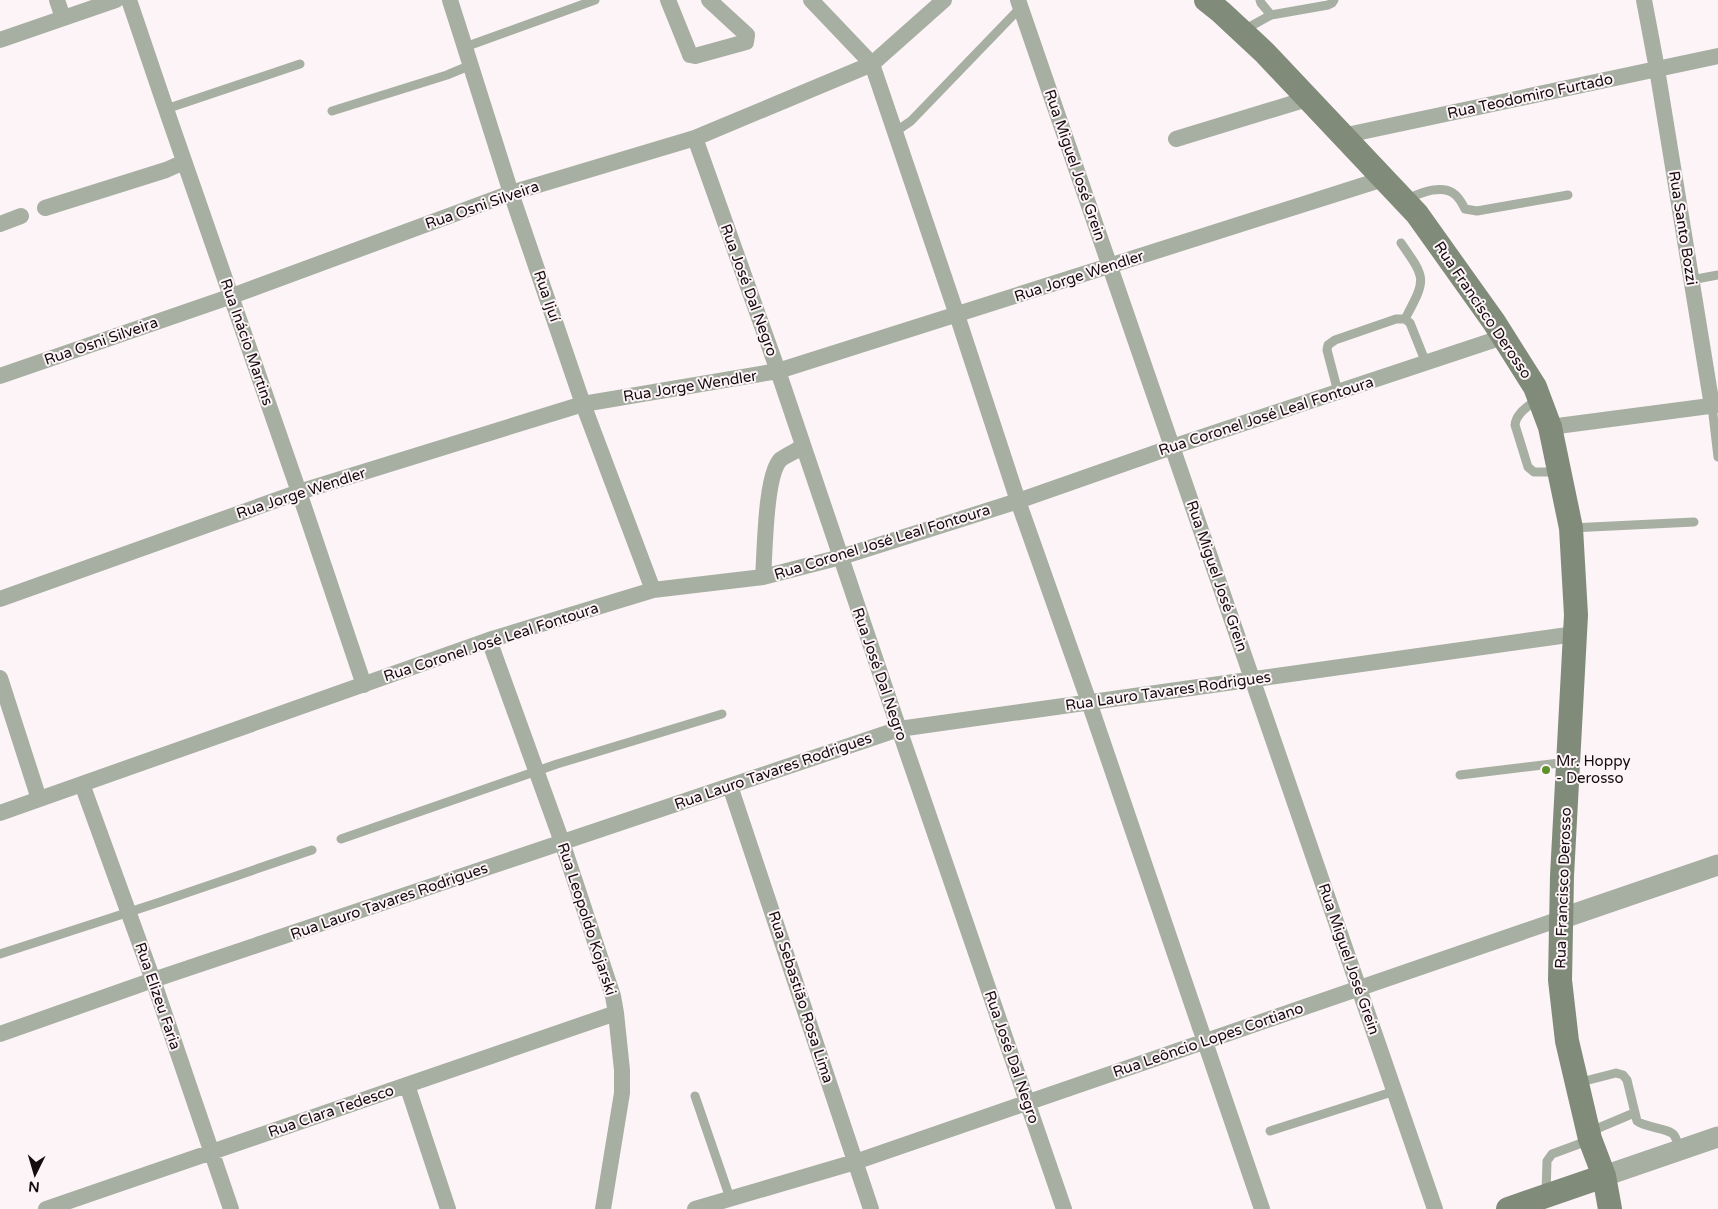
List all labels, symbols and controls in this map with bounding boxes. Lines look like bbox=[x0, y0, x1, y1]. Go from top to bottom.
street label: Rua Teodomiro Furtado bbox=[1446, 70, 1614, 122]
street label: Rua Miguel José Grein bbox=[1041, 87, 1109, 243]
street label: Rua Santo Bozzi bbox=[1665, 170, 1701, 286]
street label: Rua Osni Silveira bbox=[423, 177, 541, 233]
street label: Rua José Dal Negro bbox=[717, 221, 781, 359]
street label: Rua Francisco Derosso bbox=[1430, 238, 1536, 382]
street label: Rua Jorge Wendler bbox=[1012, 246, 1146, 305]
street label: Rua Ijuí bbox=[530, 268, 564, 324]
street label: Rua Inácio Martins bbox=[217, 276, 277, 408]
street label: Rua Osni Silveira bbox=[42, 313, 160, 369]
street label: Rua Jorge Wendler bbox=[622, 366, 758, 405]
street label: Rua Coronel José Leal Fontoura bbox=[1156, 373, 1376, 459]
street label: Rua Jorge Wendler bbox=[234, 463, 368, 522]
street label: Rua Miguel José Grein bbox=[1183, 498, 1251, 654]
street label: Rua Coronel José Leal Fontoura bbox=[772, 501, 992, 583]
street label: Rua Coronel José Leal Fontoura bbox=[381, 599, 601, 685]
street label: Rua José Dal Negro bbox=[849, 605, 911, 743]
street label: Rua Lauro Tavares Rodrigues bbox=[1064, 668, 1272, 714]
street label: Rua Lauro Tavares Rodrigues bbox=[672, 729, 874, 813]
place label: Mr. Hoppy - Derosso bbox=[1556, 752, 1631, 787]
marker: Mr. Hoppy - Derosso bbox=[1540, 764, 1552, 776]
street label: Rua Francisco Derosso bbox=[1551, 807, 1575, 969]
street label: Rua Leopoldo Kojarski bbox=[554, 840, 620, 998]
street label: Rua Lauro Tavares Rodrigues bbox=[288, 859, 490, 943]
street label: Rua Miguel José Grein bbox=[1315, 881, 1383, 1037]
street label: Rua Sebastião Rosa Lima bbox=[765, 909, 837, 1085]
street label: Rua Elizeu Faria bbox=[131, 940, 185, 1052]
street label: Rua José Dal Negro bbox=[981, 988, 1043, 1126]
street label: Rua Leôncio Lopes Cortiano bbox=[1110, 999, 1306, 1081]
street label: Rua Clara Tedesco bbox=[266, 1081, 396, 1141]
north arrow bbox=[10, 1149, 60, 1199]
text: N bbox=[28, 1177, 40, 1195]

